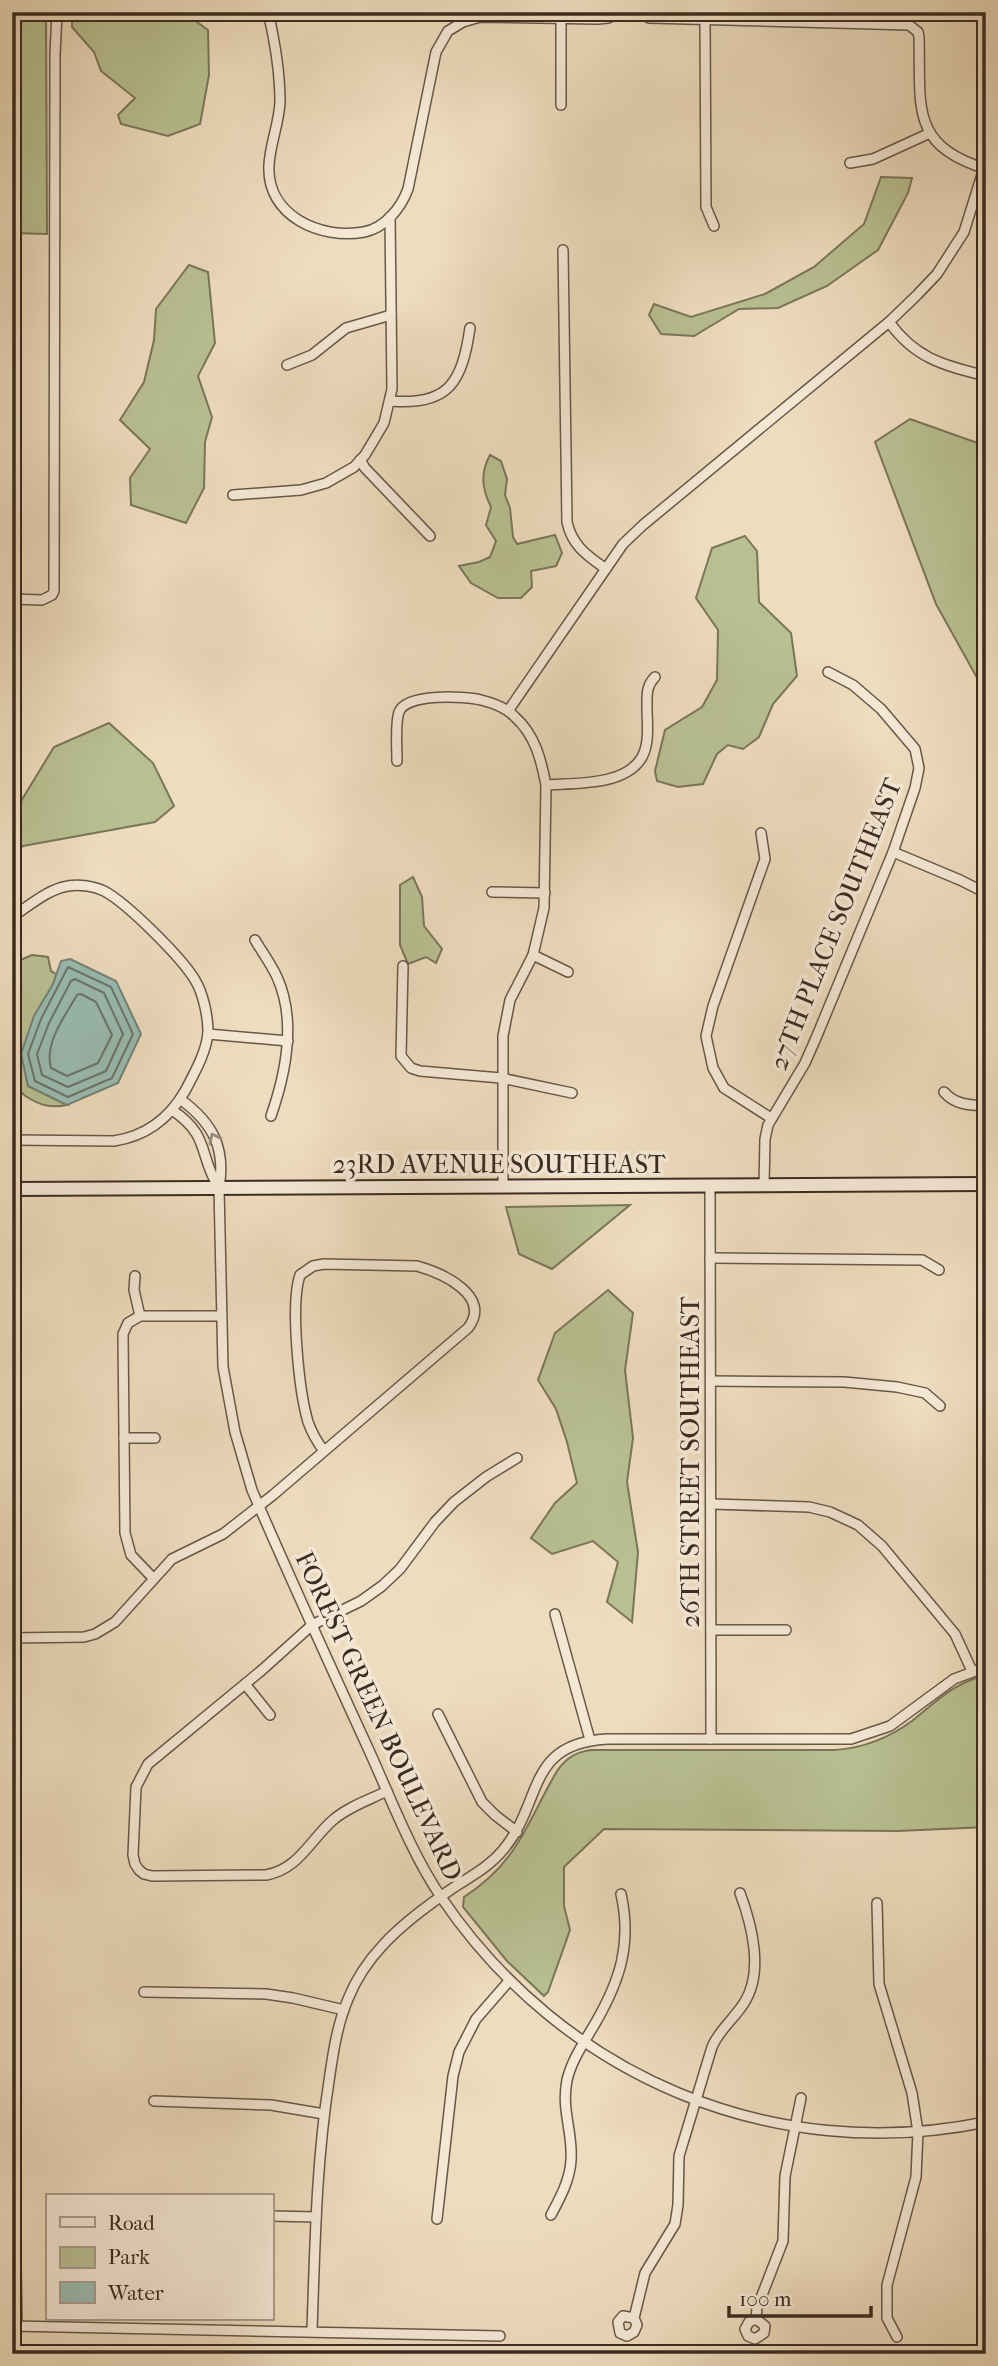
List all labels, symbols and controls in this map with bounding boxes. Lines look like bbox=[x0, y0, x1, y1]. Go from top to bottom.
street label: 27TH PLACE SOUTHEAST bbox=[763, 773, 908, 1075]
one-way arrow bbox=[209, 1132, 222, 1145]
street label: 23RD AVENUE SOUTHEAST bbox=[332, 1149, 666, 1180]
street label: 26TH STREET SOUTHEAST bbox=[675, 1296, 706, 1628]
street label: FOREST GREEN BOULEVARD bbox=[288, 1547, 469, 1886]
legend bbox=[46, 2194, 273, 2320]
text: Road bbox=[108, 2211, 155, 2235]
text: Park bbox=[108, 2245, 150, 2269]
scale bar bbox=[729, 2275, 870, 2319]
text: Water bbox=[107, 2281, 164, 2305]
text: 100 m bbox=[739, 2287, 792, 2311]

